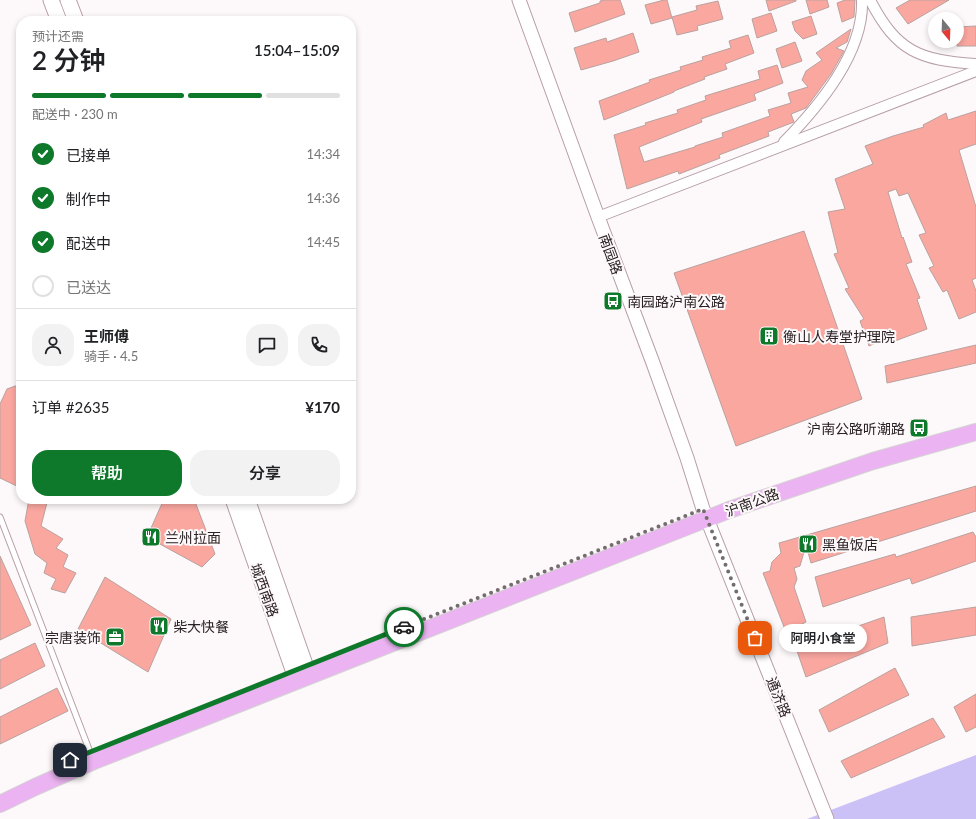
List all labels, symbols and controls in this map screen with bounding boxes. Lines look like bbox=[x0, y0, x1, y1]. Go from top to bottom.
north arrow bbox=[928, 12, 964, 48]
map controls bbox=[928, 12, 964, 48]
text: 预计还需 bbox=[32, 28, 84, 44]
text: 15:04–15:09 bbox=[254, 41, 340, 59]
text: 2 分钟 bbox=[32, 44, 106, 76]
text: 配送中 · 230 m bbox=[32, 106, 118, 122]
icon: check bbox=[32, 143, 54, 165]
text: 已接单 bbox=[66, 146, 111, 164]
text: 14:34 bbox=[307, 146, 340, 162]
icon: check bbox=[32, 187, 54, 209]
text: 制作中 bbox=[66, 190, 111, 208]
text: 14:36 bbox=[307, 190, 340, 206]
icon: check bbox=[32, 231, 54, 253]
street label: 南园路 bbox=[596, 231, 626, 277]
text: 配送中 bbox=[66, 234, 111, 252]
text: 14:45 bbox=[307, 234, 340, 250]
text: 已送达 bbox=[66, 278, 111, 296]
bus stop icon: 南园路沪南公路 bbox=[602, 290, 624, 312]
place label: 南园路沪南公路 bbox=[627, 293, 725, 310]
button: person bbox=[32, 324, 74, 366]
button: chat bbox=[246, 324, 288, 366]
button: phone bbox=[298, 324, 340, 366]
building icon: 衡山人寿堂护理院 bbox=[758, 325, 780, 347]
text: 王师傅 bbox=[84, 327, 129, 345]
place label: 衡山人寿堂护理院 bbox=[783, 328, 895, 345]
text: 骑手 · 4.5 bbox=[84, 348, 138, 364]
text: 订单 #2635 bbox=[32, 398, 109, 416]
text: ¥170 bbox=[305, 398, 340, 416]
bus stop icon: 沪南公路听潮路 bbox=[908, 417, 930, 439]
place label: 沪南公路听潮路 bbox=[807, 420, 905, 437]
button: 帮助 bbox=[32, 450, 182, 496]
button: 分享 bbox=[190, 450, 340, 496]
street label: 沪南公路 bbox=[723, 484, 781, 520]
restaurant icon: 兰州拉面 bbox=[140, 526, 162, 548]
place label: 兰州拉面 bbox=[165, 529, 221, 546]
restaurant icon: 黑鱼饭店 bbox=[797, 533, 819, 555]
place label: 黑鱼饭店 bbox=[822, 536, 878, 553]
street label: 城西南路 bbox=[247, 561, 283, 619]
courier bbox=[384, 607, 424, 647]
restaurant icon: 柴大快餐 bbox=[148, 615, 170, 637]
icon: car bbox=[393, 616, 415, 638]
place label: 柴大快餐 bbox=[173, 618, 229, 635]
pin bbox=[738, 621, 772, 655]
callout: 阿明小食堂 bbox=[779, 624, 867, 652]
office icon: 宗唐装饰 bbox=[104, 626, 126, 648]
icon: bag bbox=[744, 627, 766, 649]
place label: 宗唐装饰 bbox=[45, 629, 101, 646]
text: 阿明小食堂 bbox=[790, 630, 856, 646]
street label: 通济路 bbox=[763, 674, 795, 720]
pin bbox=[53, 743, 87, 777]
icon: home bbox=[59, 749, 81, 771]

